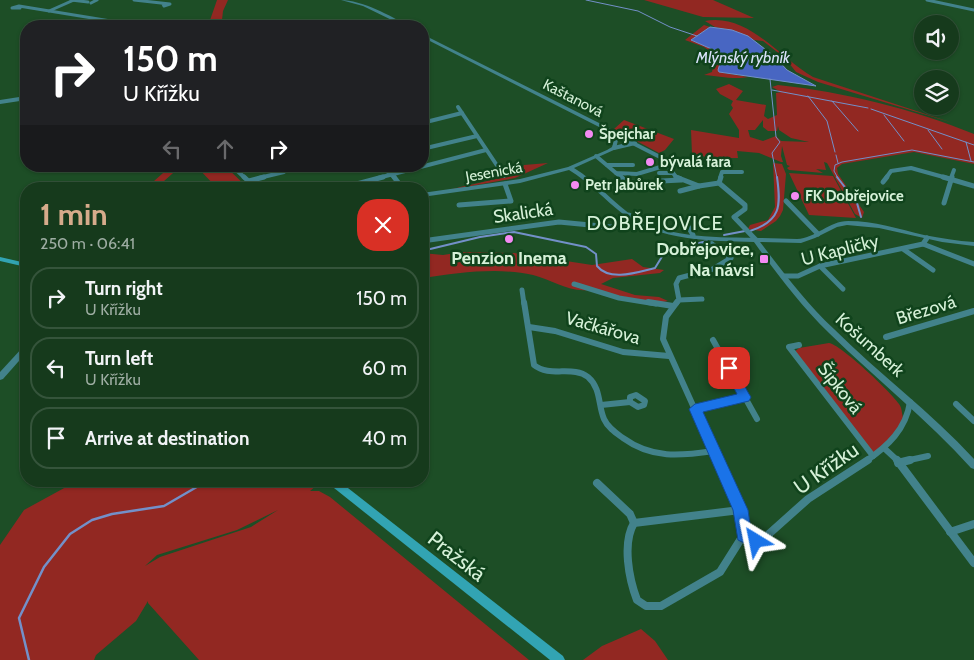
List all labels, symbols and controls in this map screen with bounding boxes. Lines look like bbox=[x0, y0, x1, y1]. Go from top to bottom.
map controls bbox=[914, 15, 959, 115]
button: sound bbox=[914, 15, 959, 60]
text: 150 m bbox=[123, 37, 218, 80]
icon: right bbox=[40, 40, 105, 105]
water label: Mlýnský rybník bbox=[695, 48, 791, 67]
button: layers bbox=[914, 70, 959, 115]
street label: Kaštanová bbox=[540, 75, 607, 121]
text: U Křížku bbox=[123, 80, 200, 107]
place label: Špejchar bbox=[599, 124, 655, 143]
marker: Špejchar bbox=[583, 128, 595, 140]
icon: left bbox=[158, 135, 186, 163]
icon: ahead bbox=[211, 135, 239, 163]
icon: right bbox=[264, 135, 292, 163]
place label: bývalá fara bbox=[660, 153, 731, 171]
marker: bývalá fara bbox=[644, 156, 656, 168]
street label: Jesenická bbox=[463, 158, 525, 186]
place label: Petr Jabůrek bbox=[585, 176, 664, 194]
marker: Petr Jabůrek bbox=[569, 179, 581, 191]
place label: FK Dobřejovice bbox=[805, 187, 904, 205]
marker: FK Dobřejovice bbox=[789, 190, 801, 202]
text: 1 min bbox=[40, 196, 108, 233]
street label: Skalická bbox=[492, 198, 555, 228]
button: close bbox=[357, 199, 409, 251]
district label: DOBŘEJOVICE bbox=[587, 211, 723, 235]
street label: U Kapličky bbox=[799, 230, 881, 270]
marker: Penzion Inema bbox=[503, 233, 515, 245]
text: 250 m · 06:41 bbox=[40, 234, 135, 253]
place label: Dobřejovice, Na návsi bbox=[656, 238, 754, 281]
place label: Penzion Inema bbox=[451, 247, 567, 269]
marker: Dobřejovice, Na návsi bbox=[758, 253, 770, 265]
text: Turn right bbox=[85, 277, 163, 300]
icon: right bbox=[42, 284, 70, 312]
text: 150 m bbox=[356, 287, 407, 310]
street label: Březová bbox=[894, 290, 959, 329]
text: U Křížku bbox=[85, 300, 141, 319]
street label: Vačkářova bbox=[563, 307, 643, 349]
street label: Košumberk bbox=[831, 308, 910, 382]
text: Turn left bbox=[85, 347, 153, 370]
pin bbox=[708, 347, 750, 389]
icon: left bbox=[42, 354, 70, 382]
icon: arrive bbox=[715, 354, 743, 382]
text: 60 m bbox=[362, 357, 407, 380]
street label: Šípková bbox=[813, 358, 867, 418]
text: U Křížku bbox=[85, 370, 141, 389]
icon: arrive bbox=[42, 424, 70, 452]
text: Arrive at destination bbox=[85, 427, 249, 450]
text: 40 m bbox=[362, 427, 407, 450]
street label: U Křížku bbox=[789, 437, 863, 499]
position arrow bbox=[729, 514, 781, 566]
street label: Pražská bbox=[423, 526, 491, 586]

